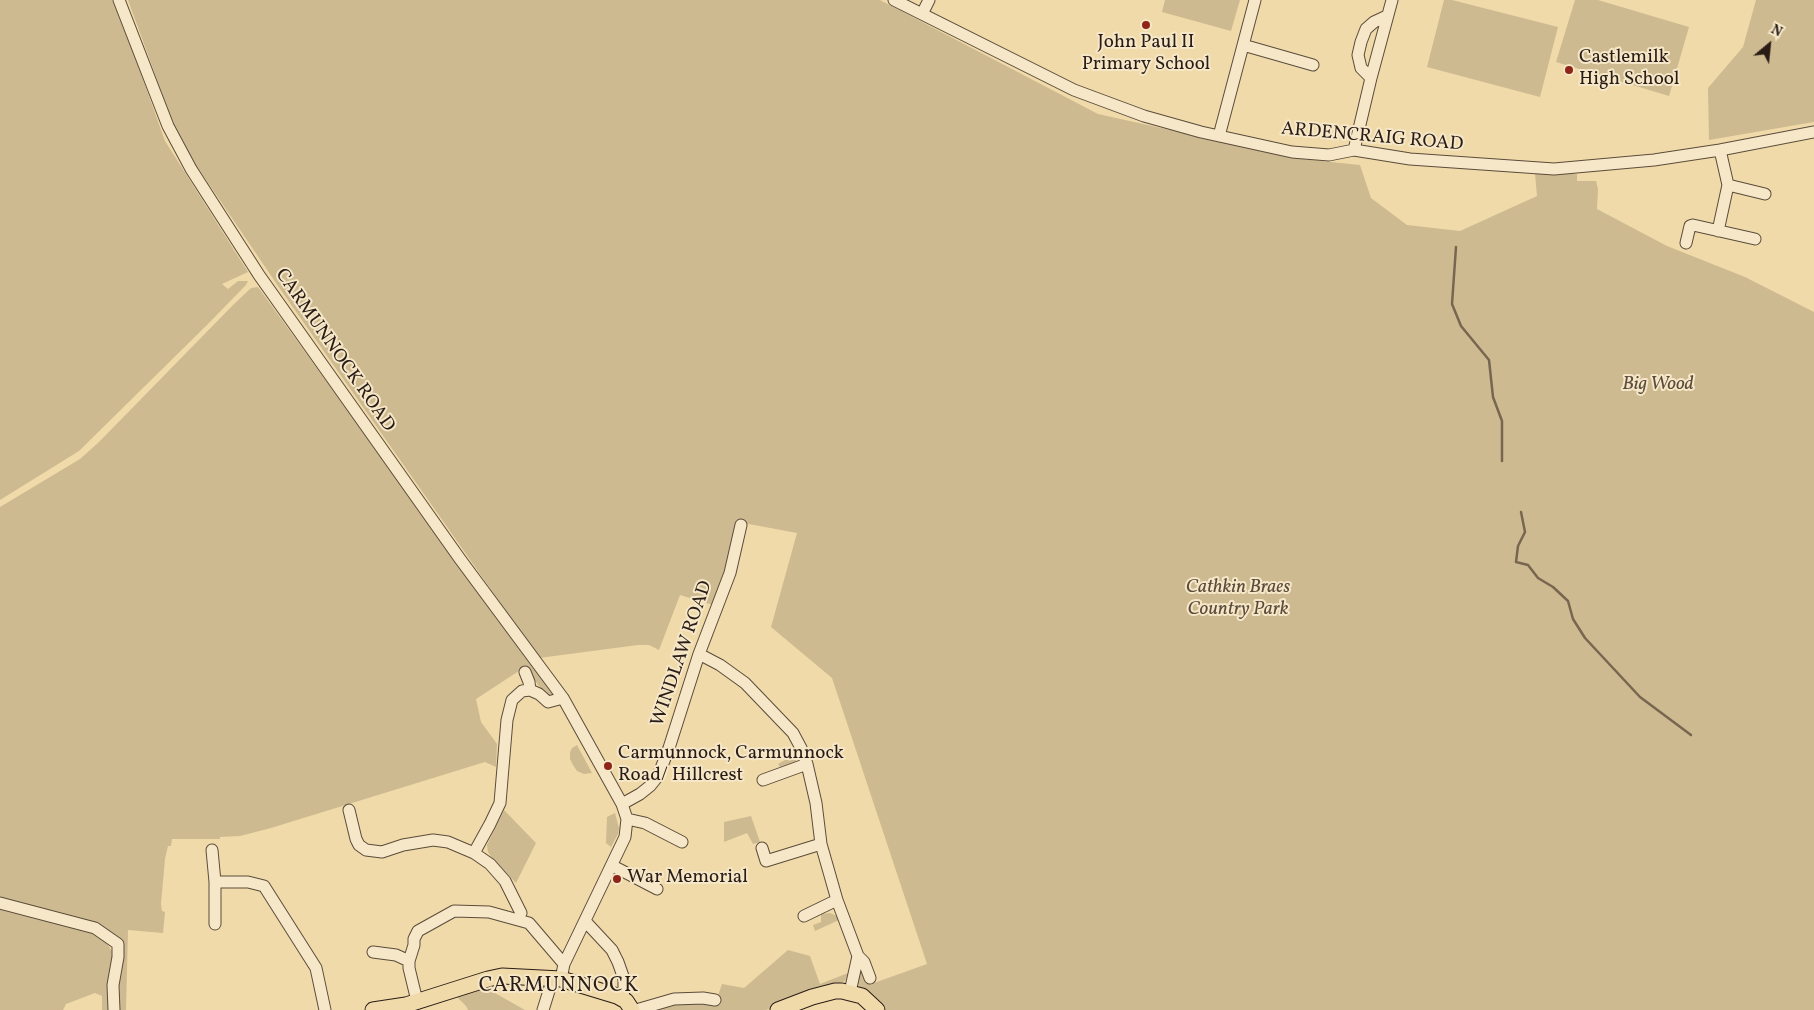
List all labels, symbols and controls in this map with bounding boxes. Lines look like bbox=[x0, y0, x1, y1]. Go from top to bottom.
marker: John Paul II Primary School bbox=[1140, 19, 1152, 31]
north arrow bbox=[1744, 20, 1794, 70]
text: N bbox=[1767, 21, 1785, 42]
place label: John Paul II Primary School bbox=[1082, 33, 1210, 77]
place label: Castlemilk High School bbox=[1579, 48, 1679, 92]
marker: Castlemilk High School bbox=[1563, 64, 1575, 76]
street label: ARDENCRAIG ROAD bbox=[1280, 119, 1464, 157]
street label: CARMUNNOCK ROAD bbox=[269, 265, 399, 437]
park label: Big Wood bbox=[1622, 375, 1694, 397]
street label: WINDLAW ROAD bbox=[647, 578, 719, 730]
park label: Cathkin Braes Country Park bbox=[1186, 578, 1290, 622]
place label: Carmunnock, Carmunnock Road/ Hillcrest bbox=[618, 744, 844, 788]
marker: Carmunnock, Carmunnock Road/ Hillcrest bbox=[602, 760, 614, 772]
place label: War Memorial bbox=[627, 868, 748, 890]
marker: War Memorial bbox=[611, 873, 623, 885]
district label: CARMUNNOCK bbox=[477, 974, 641, 1000]

